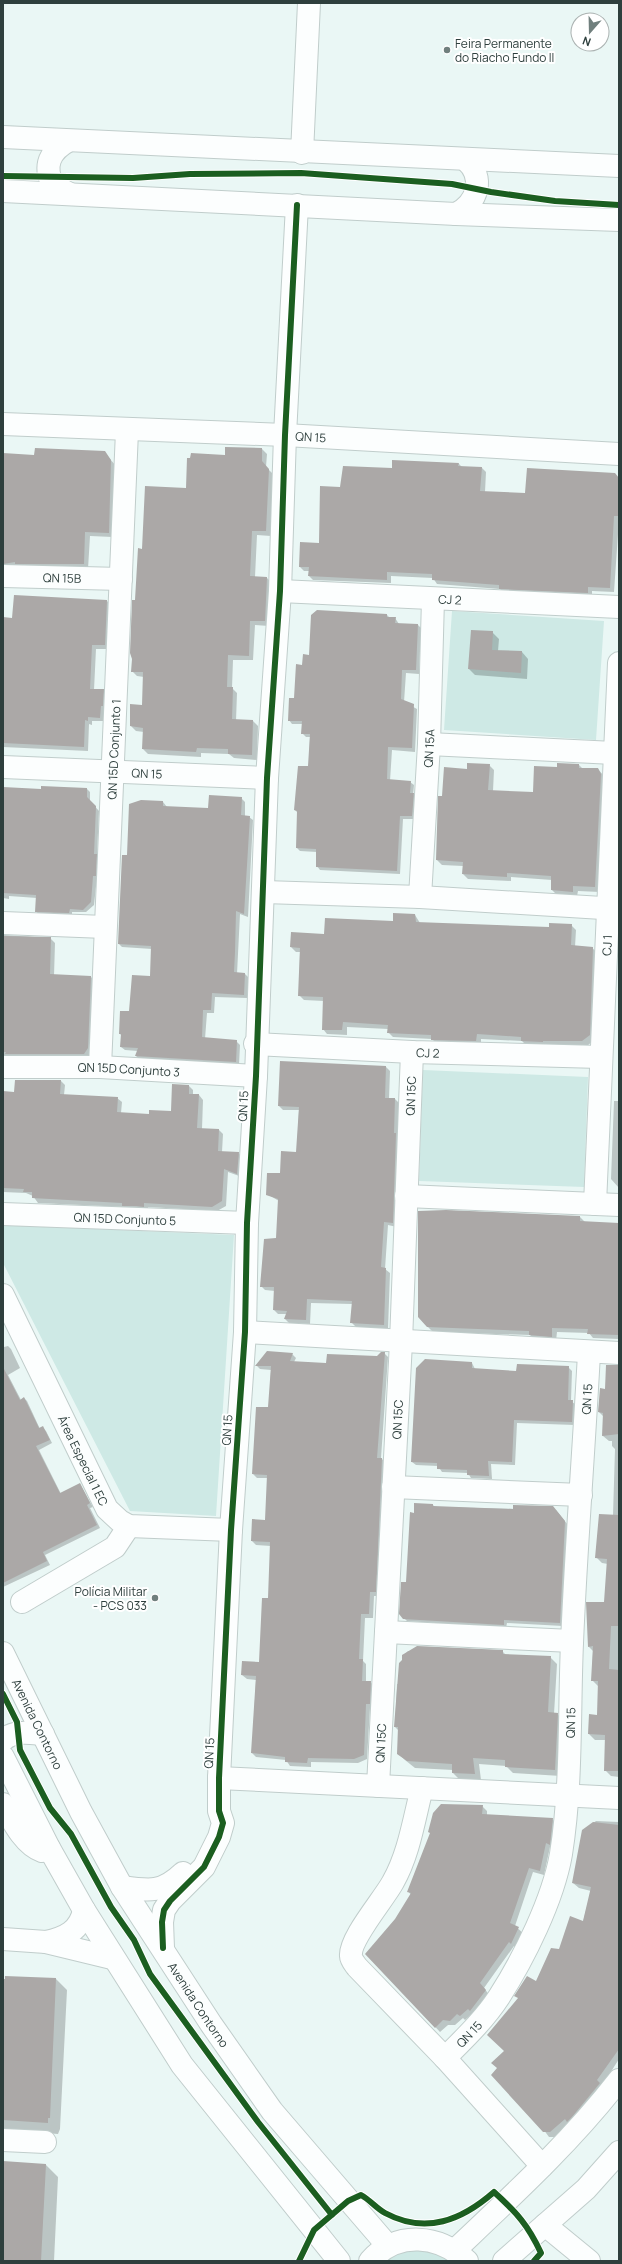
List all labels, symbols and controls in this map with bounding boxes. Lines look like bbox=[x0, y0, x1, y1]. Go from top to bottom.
north arrow bbox=[570, 12, 610, 52]
text: N bbox=[580, 33, 593, 50]
place label: Feira Permanente do Riacho Fundo II bbox=[455, 35, 554, 66]
marker: Feira Permanente do Riacho Fundo II bbox=[442, 45, 452, 55]
street label: QN 15 bbox=[295, 427, 327, 446]
street label: QN 15B bbox=[43, 569, 81, 586]
street label: CJ 2 bbox=[438, 590, 462, 608]
street label: QN 15D Conjunto 1 bbox=[103, 699, 124, 800]
street label: QN 15A bbox=[419, 728, 438, 768]
street label: QN 15 bbox=[131, 764, 163, 782]
street label: CJ 1 bbox=[598, 934, 615, 956]
street label: CJ 2 bbox=[416, 1044, 440, 1061]
street label: QN 15D Conjunto 3 bbox=[78, 1059, 180, 1080]
street label: QN 15C bbox=[401, 1075, 420, 1116]
street label: QN 15 bbox=[234, 1090, 252, 1122]
street label: QN 15D Conjunto 5 bbox=[73, 1208, 177, 1229]
street label: QN 15 bbox=[577, 1383, 596, 1415]
street label: QN 15C bbox=[387, 1399, 407, 1440]
street label: Área Especial 1 EC bbox=[54, 1412, 113, 1509]
street label: QN 15 bbox=[217, 1414, 237, 1446]
place label: Polícia Militar - PCS 033 bbox=[74, 1583, 148, 1614]
marker: Polícia Militar - PCS 033 bbox=[150, 1593, 160, 1603]
street label: Avenida Contorno bbox=[8, 1676, 67, 1772]
street label: QN 15 bbox=[561, 1707, 579, 1738]
street label: QN 15C bbox=[371, 1722, 390, 1763]
street label: QN 15 bbox=[200, 1737, 218, 1769]
street label: Avenida Contorno bbox=[164, 1959, 233, 2051]
street label: QN 15 bbox=[452, 2017, 486, 2051]

